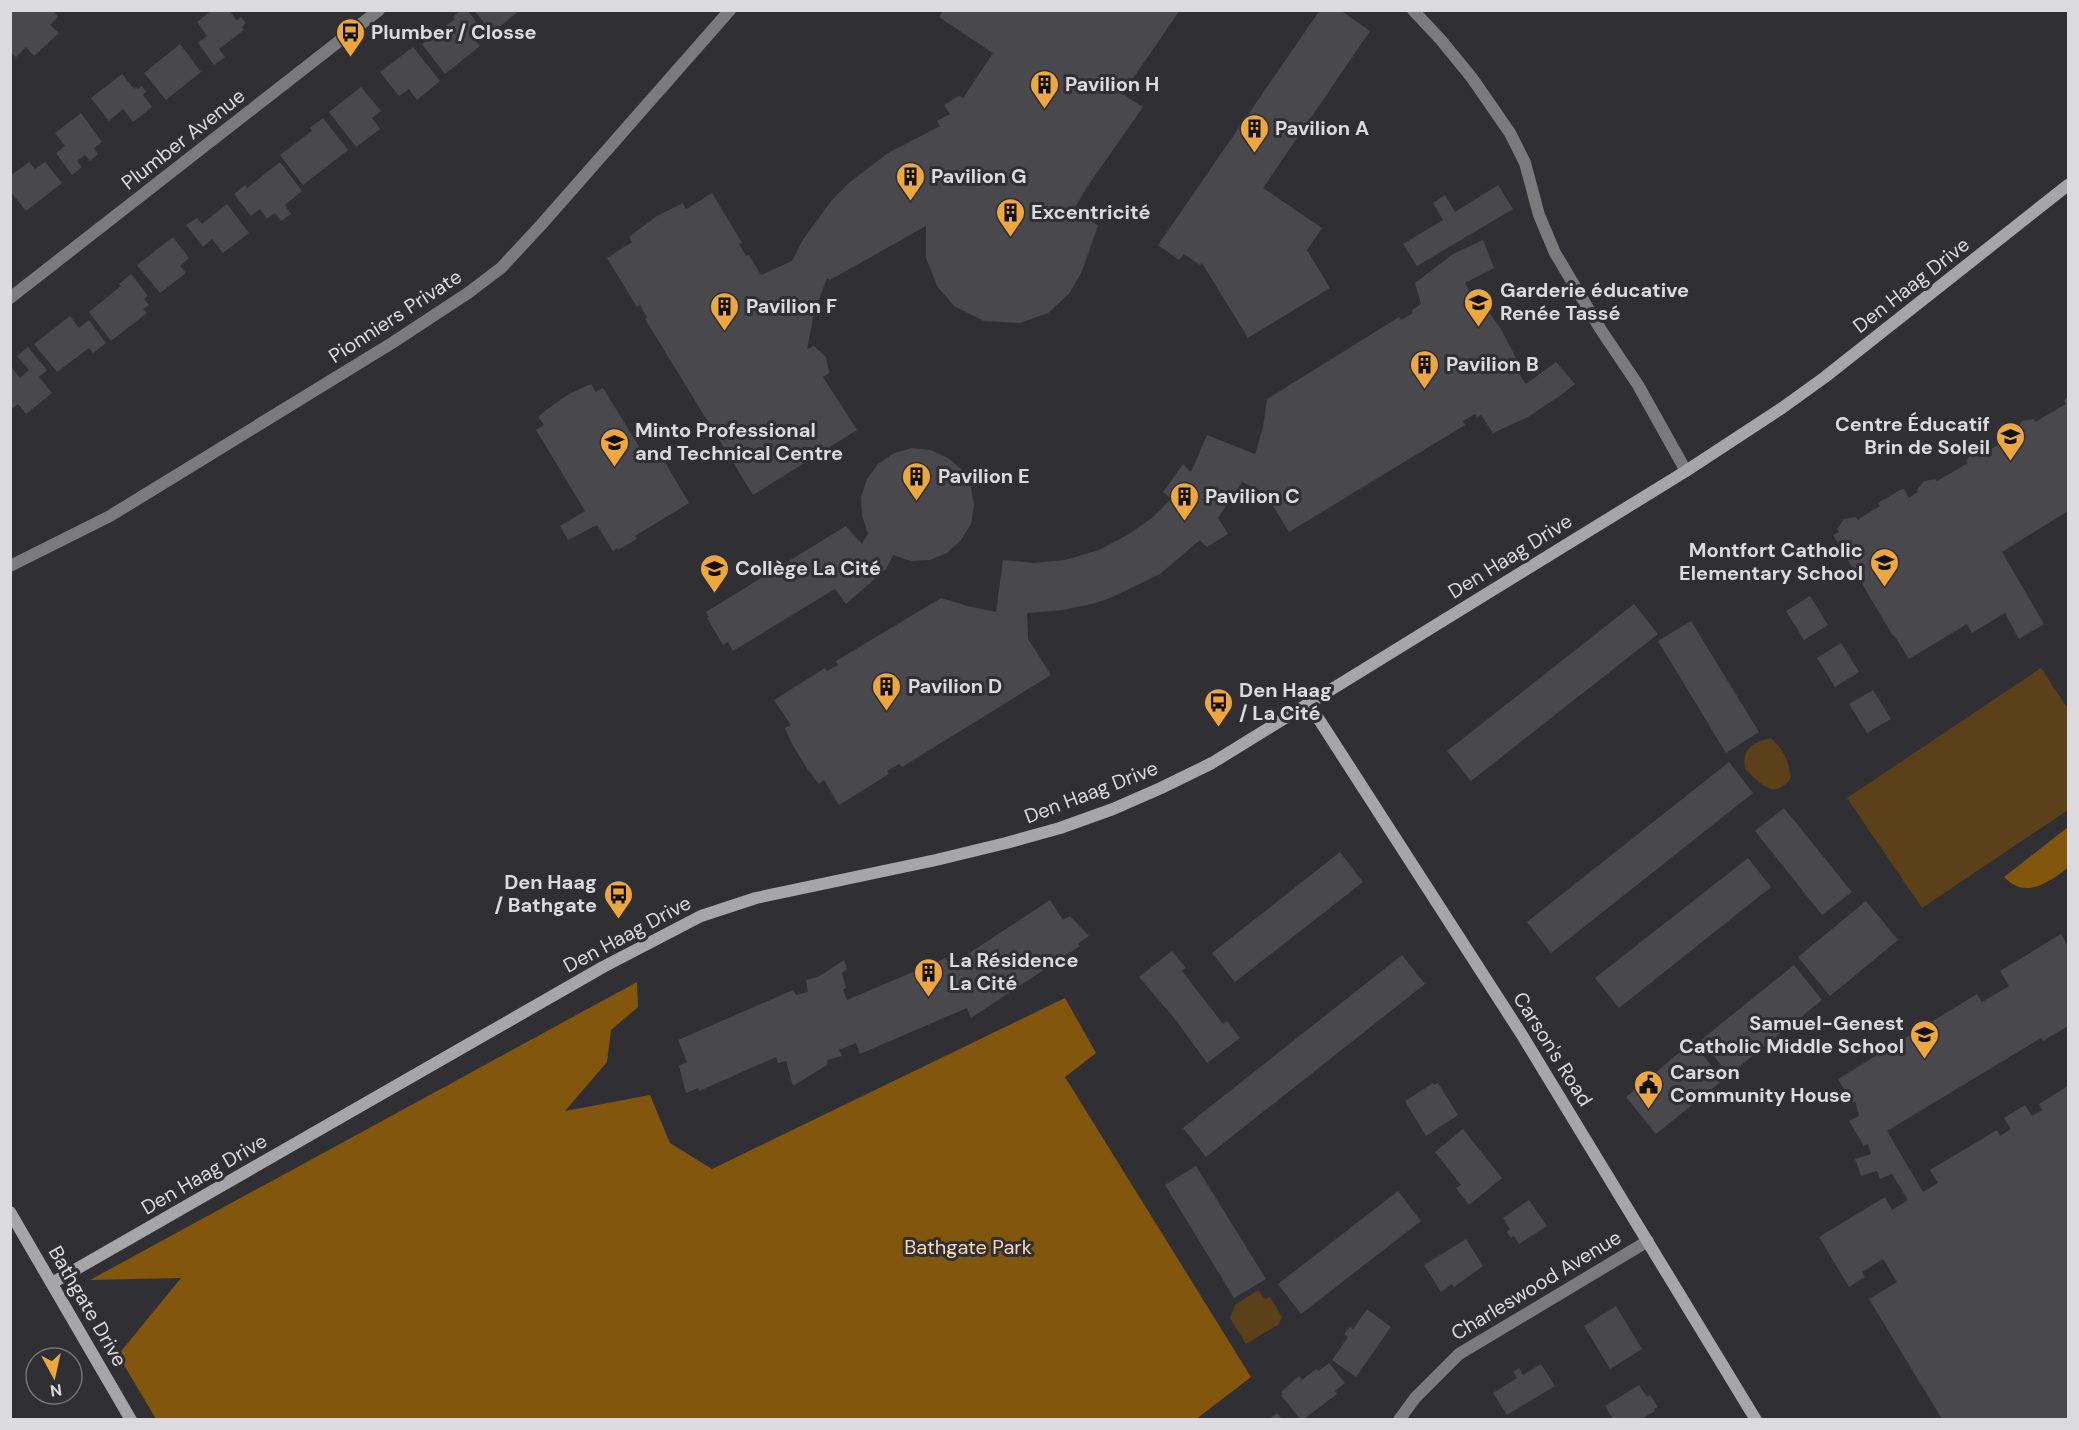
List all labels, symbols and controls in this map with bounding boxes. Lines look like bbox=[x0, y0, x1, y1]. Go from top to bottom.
bus stop icon: Plumber / Closse bbox=[334, 16, 366, 58]
place label: Plumber / Closse bbox=[371, 19, 537, 45]
building icon: Pavilion H bbox=[1028, 68, 1060, 110]
place label: Pavilion H bbox=[1065, 71, 1159, 97]
street label: Plumber Avenue bbox=[116, 83, 250, 195]
building icon: Pavilion A bbox=[1238, 112, 1270, 154]
place label: Pavilion A bbox=[1275, 115, 1369, 141]
building icon: Pavilion G bbox=[894, 160, 926, 202]
place label: Pavilion G bbox=[931, 163, 1026, 189]
building icon: Excentricité bbox=[994, 196, 1026, 238]
place label: Excentricité bbox=[1031, 199, 1150, 225]
street label: Den Haag Drive bbox=[1847, 231, 1975, 339]
street label: Pionniers Private bbox=[324, 263, 466, 369]
place label: Garderie éducative Renée Tassé bbox=[1500, 277, 1689, 326]
school or university icon: Garderie éducative Renée Tassé bbox=[1463, 286, 1495, 328]
building icon: Pavilion F bbox=[709, 290, 741, 332]
place label: Pavilion F bbox=[746, 293, 837, 319]
building icon: Pavilion B bbox=[1409, 348, 1441, 390]
place label: Pavilion B bbox=[1446, 351, 1539, 377]
place label: Centre Éducatif Brin de Soleil bbox=[1835, 411, 1990, 460]
place label: Minto Professional and Technical Centre bbox=[635, 417, 843, 466]
school or university icon: Centre Éducatif Brin de Soleil bbox=[1995, 420, 2027, 462]
school or university icon: Minto Professional and Technical Centre bbox=[598, 426, 630, 468]
building icon: Pavilion E bbox=[901, 460, 933, 502]
place label: Pavilion E bbox=[938, 463, 1030, 489]
building icon: Pavilion C bbox=[1168, 480, 1200, 522]
place label: Pavilion C bbox=[1205, 483, 1300, 509]
street label: Den Haag Drive bbox=[1443, 508, 1577, 604]
place label: Montfort Catholic Elementary School bbox=[1679, 537, 1863, 586]
school or university icon: Montfort Catholic Elementary School bbox=[1868, 546, 1900, 588]
school or university icon: Collège La Cité bbox=[698, 552, 730, 594]
place label: Collège La Cité bbox=[735, 555, 881, 581]
building icon: Pavilion D bbox=[871, 670, 903, 712]
place label: Pavilion D bbox=[908, 673, 1002, 699]
place label: Den Haag / La Cité bbox=[1239, 677, 1332, 726]
bus stop icon: Den Haag / La Cité bbox=[1202, 686, 1234, 728]
street label: Den Haag Drive bbox=[1020, 755, 1162, 829]
place label: Den Haag / Bathgate bbox=[494, 869, 597, 918]
bus stop icon: Den Haag / Bathgate bbox=[602, 878, 634, 920]
street label: Den Haag Drive bbox=[559, 889, 695, 979]
place label: La Résidence La Cité bbox=[949, 947, 1078, 996]
building icon: La Résidence La Cité bbox=[912, 956, 944, 998]
street label: Carson's Road bbox=[1508, 987, 1598, 1111]
place label: Samuel-Genest Catholic Middle School bbox=[1679, 1010, 1904, 1059]
school or university icon: Samuel-Genest Catholic Middle School bbox=[1909, 1018, 1941, 1060]
place label: Carson Community House bbox=[1670, 1059, 1852, 1108]
public building icon: Carson Community House bbox=[1633, 1068, 1665, 1110]
street label: Den Haag Drive bbox=[136, 1127, 272, 1221]
street label: Charleswood Avenue bbox=[1446, 1224, 1626, 1346]
park label: Bathgate Park bbox=[904, 1234, 1032, 1260]
street label: Bathgate Drive bbox=[43, 1241, 133, 1371]
north arrow bbox=[24, 1346, 84, 1406]
text: N bbox=[49, 1379, 63, 1402]

